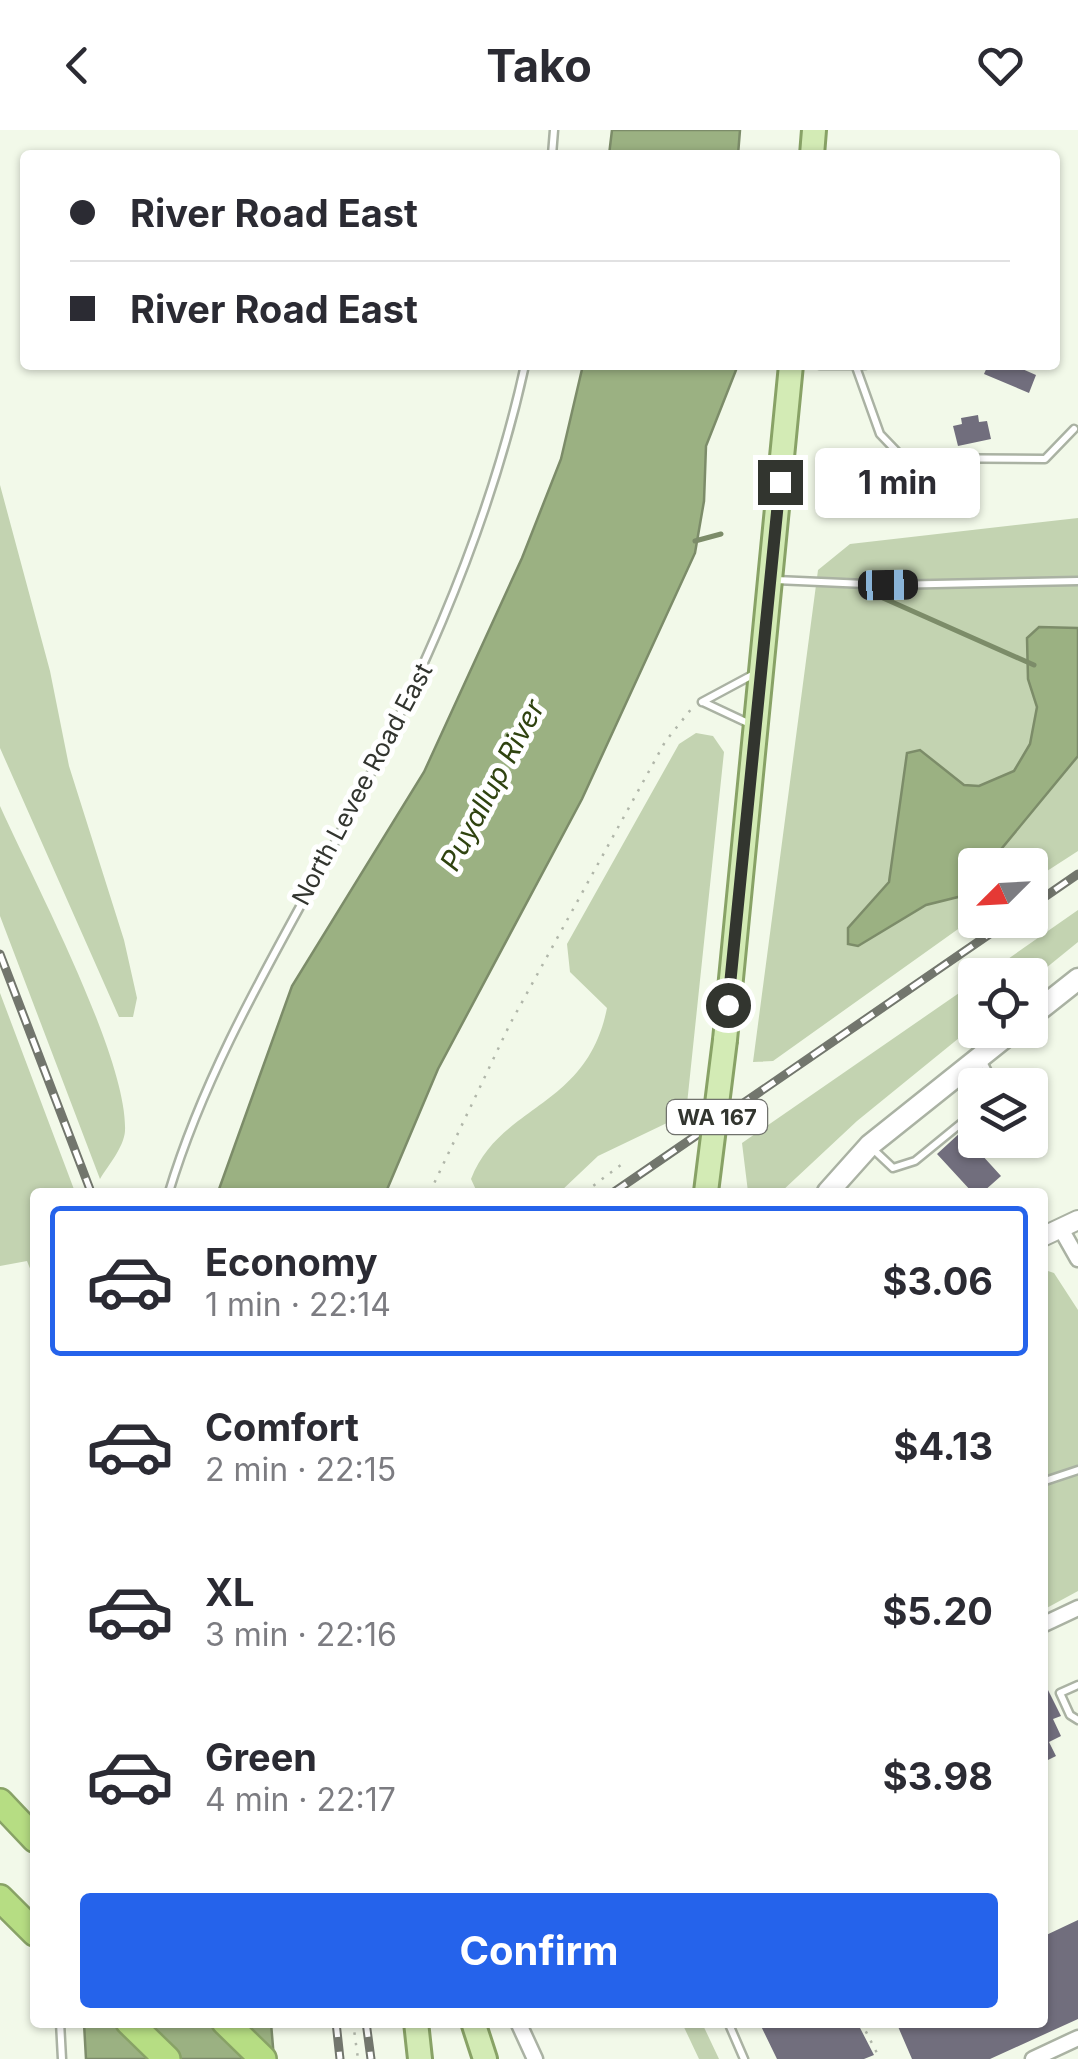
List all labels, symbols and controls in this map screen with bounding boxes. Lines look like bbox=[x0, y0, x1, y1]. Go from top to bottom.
icon: back bbox=[50, 38, 105, 93]
text: Tako bbox=[486, 38, 592, 93]
icon: heart bbox=[973, 38, 1028, 93]
text: River Road East bbox=[130, 190, 418, 236]
text: River Road East bbox=[130, 286, 418, 332]
callout: 1 min bbox=[815, 447, 980, 517]
route end bbox=[758, 460, 803, 505]
text: 1 min bbox=[858, 463, 937, 502]
car bbox=[858, 569, 918, 601]
street label: North Levee Road East bbox=[286, 658, 438, 910]
water label: Puyallup River bbox=[433, 692, 552, 876]
north arrow bbox=[958, 848, 1048, 938]
map controls bbox=[958, 848, 1048, 1158]
button: locate bbox=[958, 958, 1048, 1048]
route start bbox=[706, 983, 751, 1028]
button: layers bbox=[958, 1068, 1048, 1158]
road number: WA 167 bbox=[667, 1100, 767, 1134]
icon: car bbox=[85, 1236, 175, 1326]
text: Economy bbox=[205, 1239, 378, 1285]
text: $3.06 bbox=[883, 1258, 993, 1304]
text: 1 min · 22:14 bbox=[205, 1285, 391, 1324]
icon: car bbox=[85, 1401, 175, 1491]
text: Comfort bbox=[205, 1404, 359, 1450]
text: $4.13 bbox=[894, 1423, 993, 1469]
text: 2 min · 22:15 bbox=[205, 1450, 396, 1489]
icon: car bbox=[85, 1566, 175, 1656]
text: XL bbox=[205, 1569, 255, 1615]
text: $5.20 bbox=[882, 1588, 993, 1634]
text: 3 min · 22:16 bbox=[205, 1615, 397, 1654]
icon: car bbox=[85, 1731, 175, 1821]
text: Green bbox=[205, 1734, 317, 1780]
text: $3.98 bbox=[883, 1753, 993, 1799]
text: 4 min · 22:17 bbox=[205, 1780, 396, 1819]
button: Confirm bbox=[80, 1893, 998, 2008]

